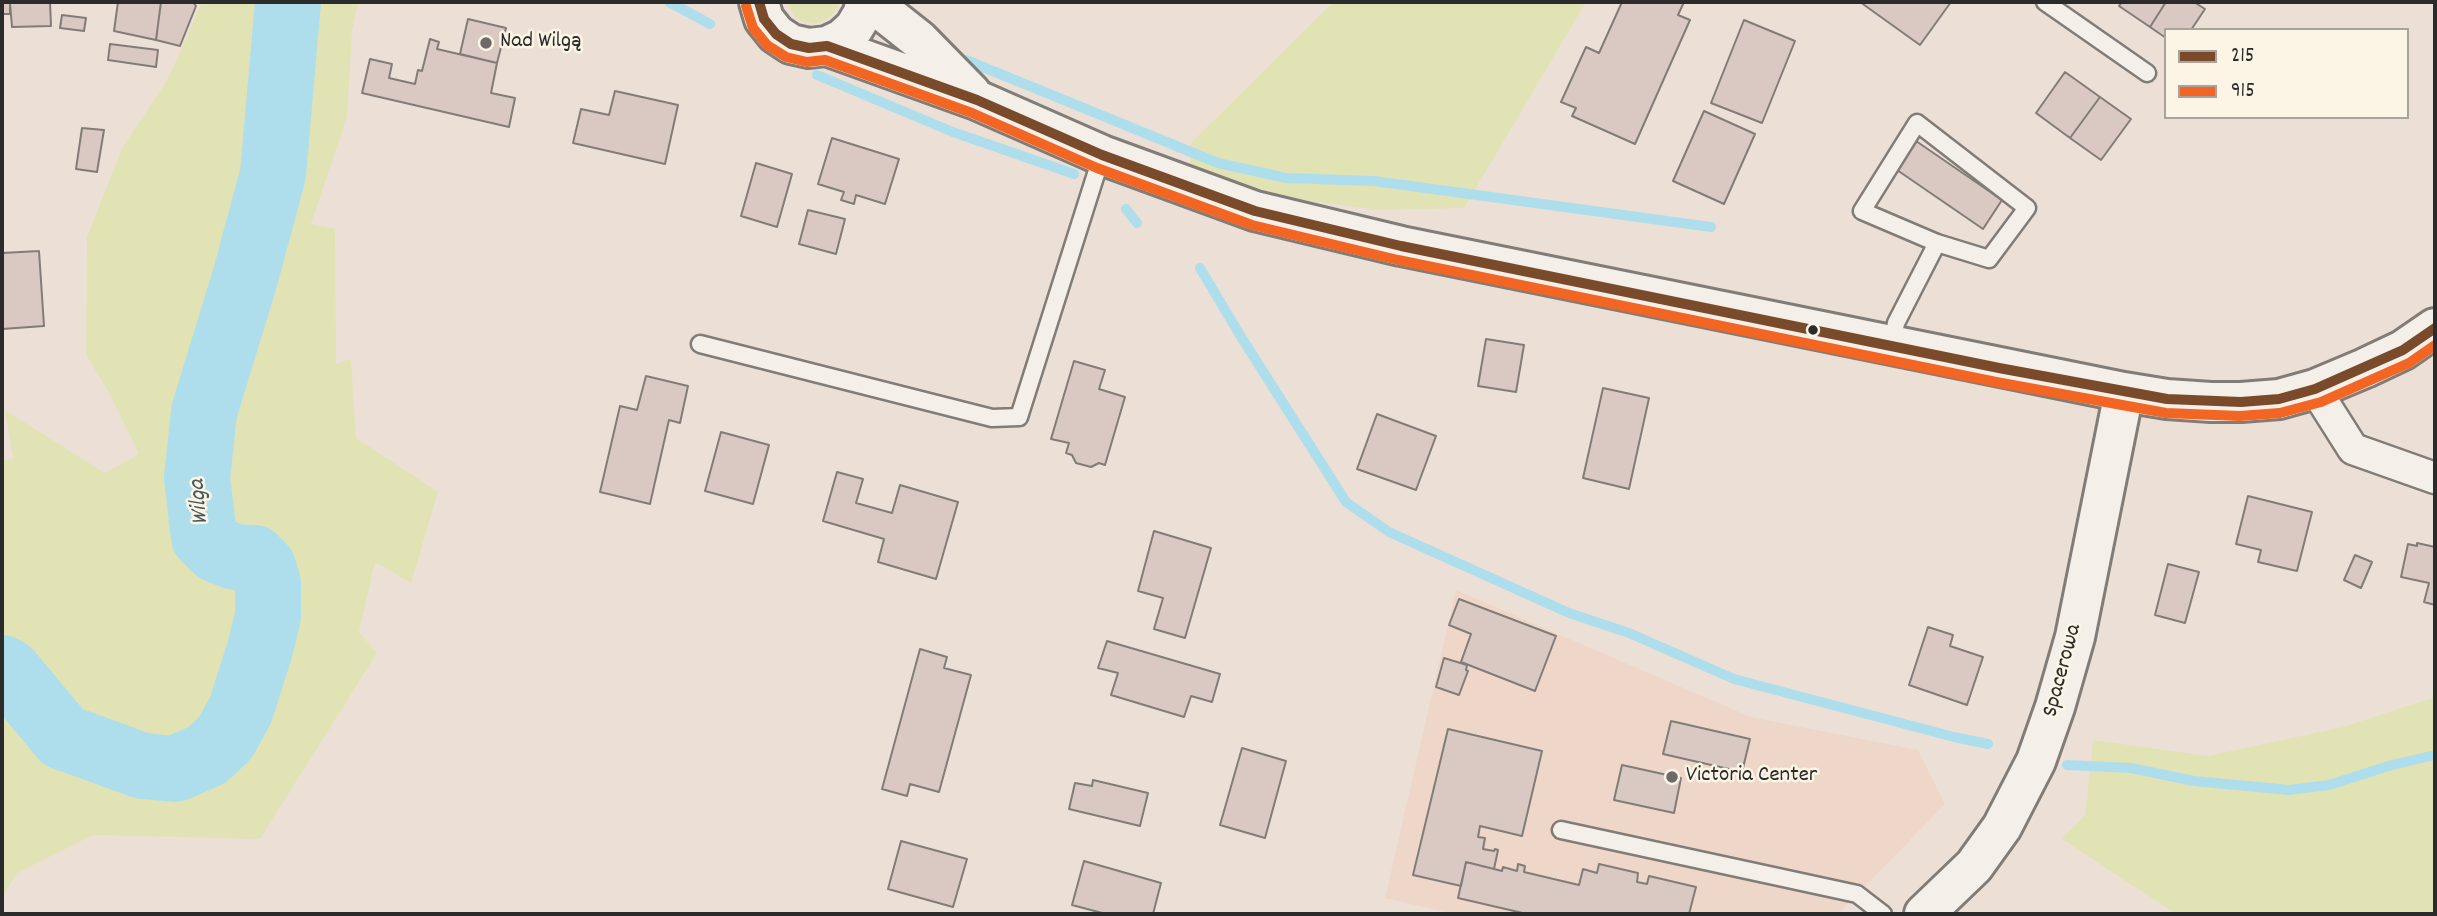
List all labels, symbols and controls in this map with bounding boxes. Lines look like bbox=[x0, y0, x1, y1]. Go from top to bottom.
legend bbox=[2164, 28, 2409, 119]
place label: Nad Wilgą bbox=[500, 29, 581, 57]
marker: Nad Wilgą bbox=[478, 35, 494, 51]
text: 215 bbox=[2231, 42, 2255, 72]
text: 915 bbox=[2231, 77, 2255, 107]
unlabelled marker bbox=[1806, 323, 1820, 337]
water label: Wilga bbox=[185, 478, 217, 526]
street label: Spacerowa bbox=[2038, 621, 2090, 721]
place label: Victoria Center bbox=[1686, 763, 1817, 791]
marker: Victoria Center bbox=[1664, 769, 1680, 785]

